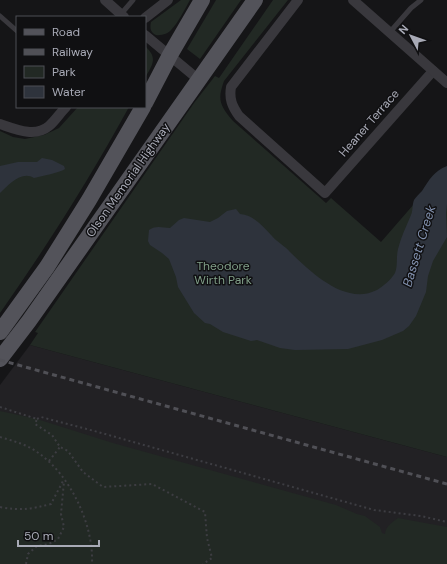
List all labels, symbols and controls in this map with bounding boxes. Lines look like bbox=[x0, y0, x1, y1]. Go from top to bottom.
legend bbox=[16, 16, 146, 108]
north arrow bbox=[391, 16, 431, 56]
text: N bbox=[396, 22, 411, 37]
text: Road bbox=[52, 24, 80, 40]
text: Railway bbox=[52, 44, 93, 60]
text: Park bbox=[52, 64, 76, 80]
text: Water bbox=[52, 84, 86, 100]
street label: Heaner Terrace bbox=[335, 86, 403, 160]
street label: Olson Memorial Highway bbox=[82, 119, 174, 240]
water label: Bassett Creek bbox=[399, 203, 440, 289]
park label: Theodore Wirth Park bbox=[194, 258, 252, 288]
scale bar bbox=[18, 522, 99, 548]
text: 50 m bbox=[24, 528, 53, 544]

